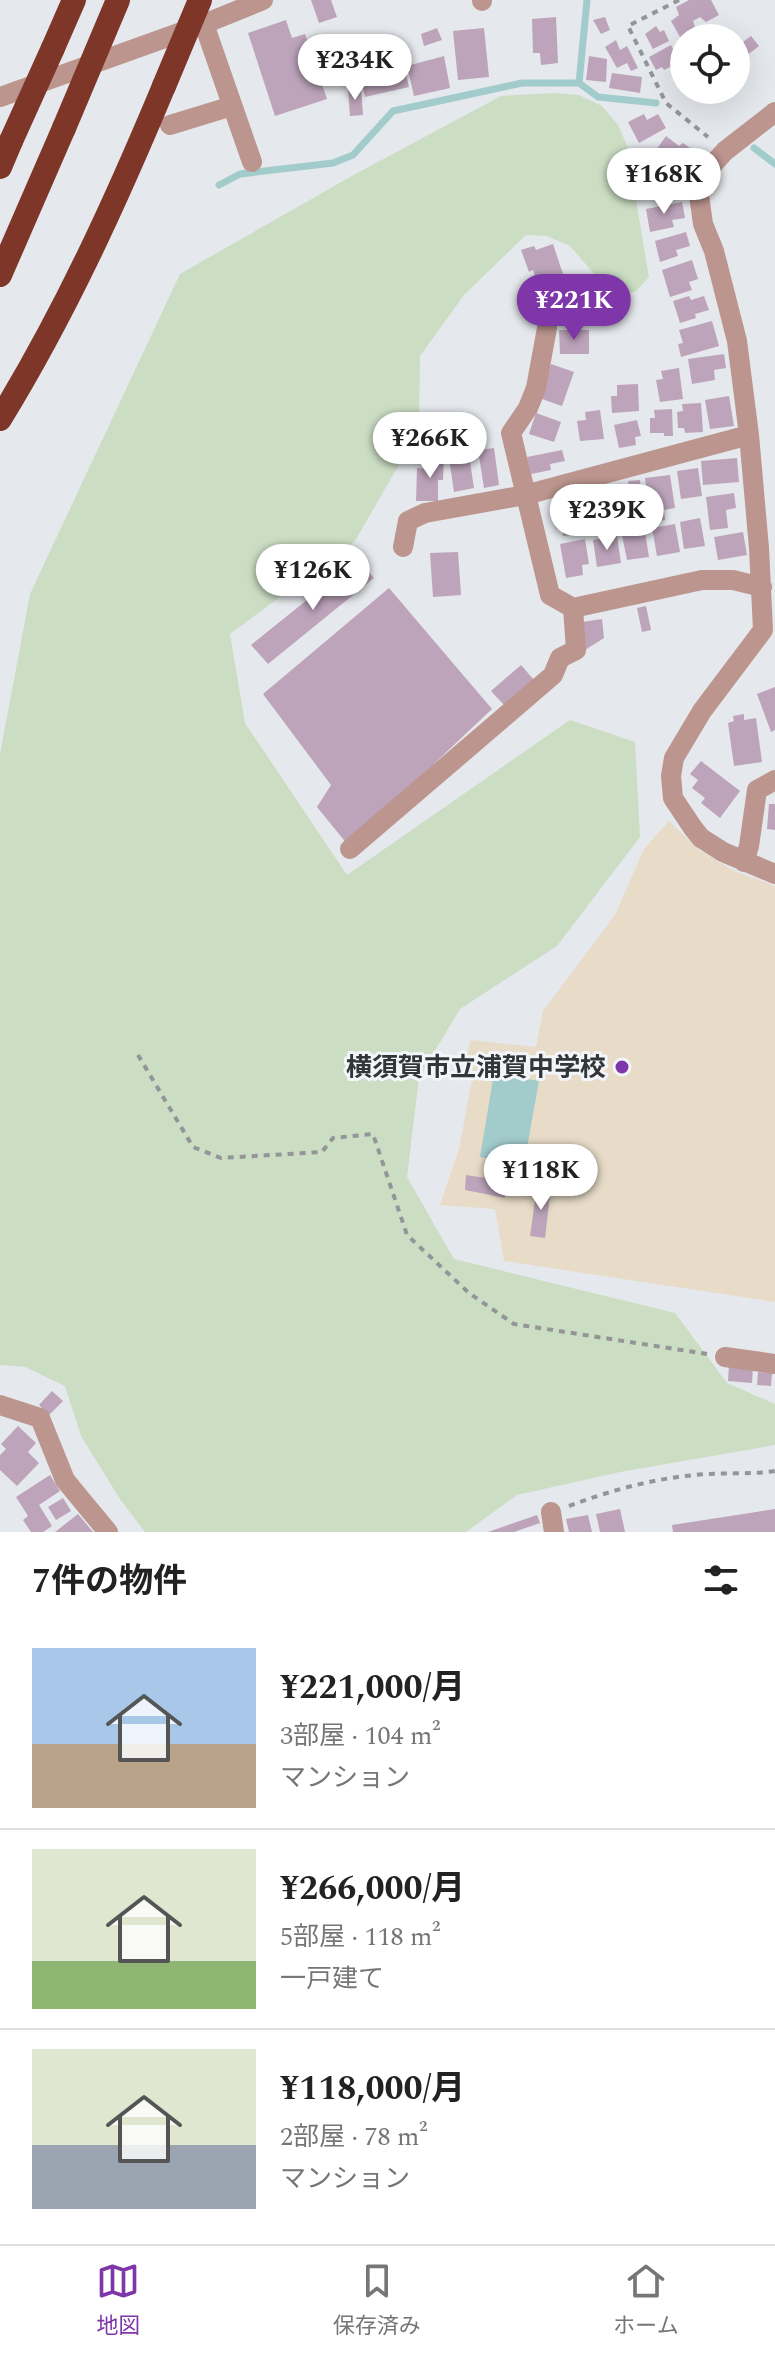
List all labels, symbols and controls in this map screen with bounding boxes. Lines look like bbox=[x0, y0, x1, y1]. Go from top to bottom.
map controls bbox=[670, 24, 750, 104]
button: locate bbox=[670, 24, 750, 104]
pin: ¥234K bbox=[299, 34, 411, 102]
text: ¥234K bbox=[316, 40, 394, 80]
pin: ¥168K bbox=[608, 148, 720, 216]
text: ¥168K bbox=[625, 154, 703, 194]
pin: ¥221K bbox=[518, 274, 630, 342]
text: ¥221K bbox=[535, 280, 613, 320]
pin: ¥266K bbox=[374, 412, 486, 480]
text: ¥266K bbox=[391, 418, 469, 458]
pin: ¥239K bbox=[551, 484, 663, 552]
text: ¥239K bbox=[568, 490, 646, 530]
pin: ¥126K bbox=[257, 544, 369, 612]
text: ¥126K bbox=[274, 550, 352, 590]
place label: 横須賀市立浦賀中学校 bbox=[346, 1048, 606, 1088]
marker: 横須賀市立浦賀中学校 bbox=[613, 1058, 631, 1076]
pin: ¥118K bbox=[485, 1144, 597, 1212]
text: ¥118K bbox=[502, 1150, 580, 1190]
text: 7件の物件 bbox=[32, 1556, 187, 1608]
icon: filters bbox=[699, 1558, 743, 1602]
text: ¥221,000/月 bbox=[280, 1662, 465, 1714]
icon: home bbox=[96, 1680, 192, 1776]
text: 3部屋 · 104 m² bbox=[280, 1716, 441, 1756]
text: マンション bbox=[280, 1758, 410, 1798]
text: ¥266,000/月 bbox=[280, 1863, 465, 1915]
icon: home bbox=[96, 1881, 192, 1977]
text: 5部屋 · 118 m² bbox=[280, 1917, 441, 1957]
text: 一戸建て bbox=[280, 1959, 384, 1999]
text: ¥118,000/月 bbox=[280, 2063, 465, 2115]
icon: home bbox=[96, 2081, 192, 2177]
text: 2部屋 · 78 m² bbox=[280, 2117, 428, 2157]
text: マンション bbox=[280, 2159, 410, 2199]
tab: 地図 bbox=[96, 2259, 140, 2343]
tab: 保存済み bbox=[333, 2259, 421, 2343]
tab: ホーム bbox=[613, 2259, 679, 2343]

